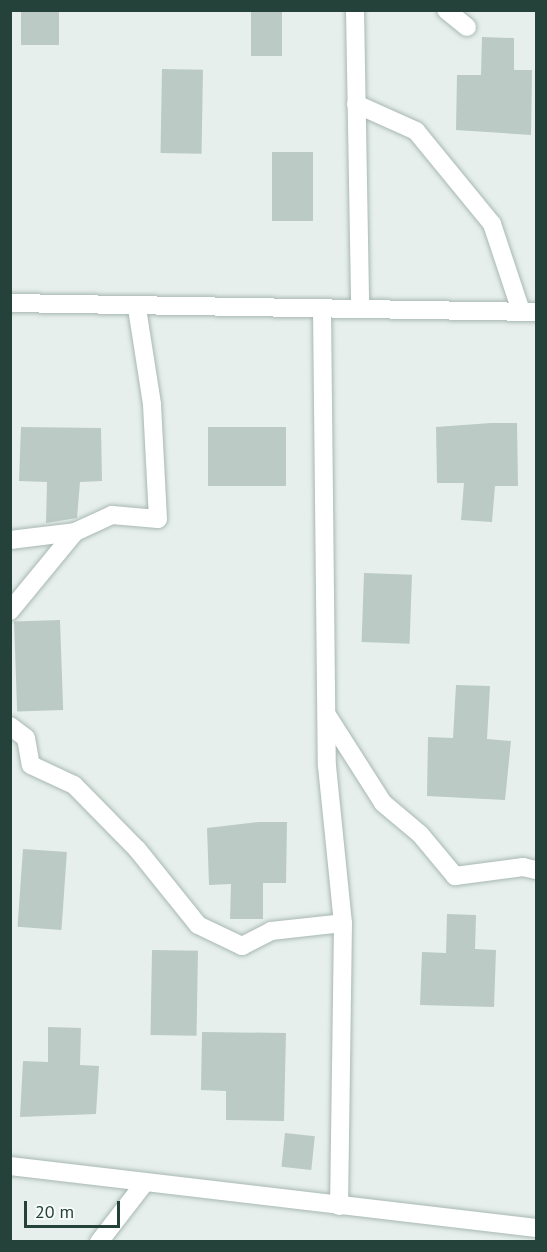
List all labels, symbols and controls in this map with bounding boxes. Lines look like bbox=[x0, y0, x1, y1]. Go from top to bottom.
scale bar bbox=[27, 1189, 123, 1227]
text: 20 m bbox=[35, 1200, 74, 1223]

